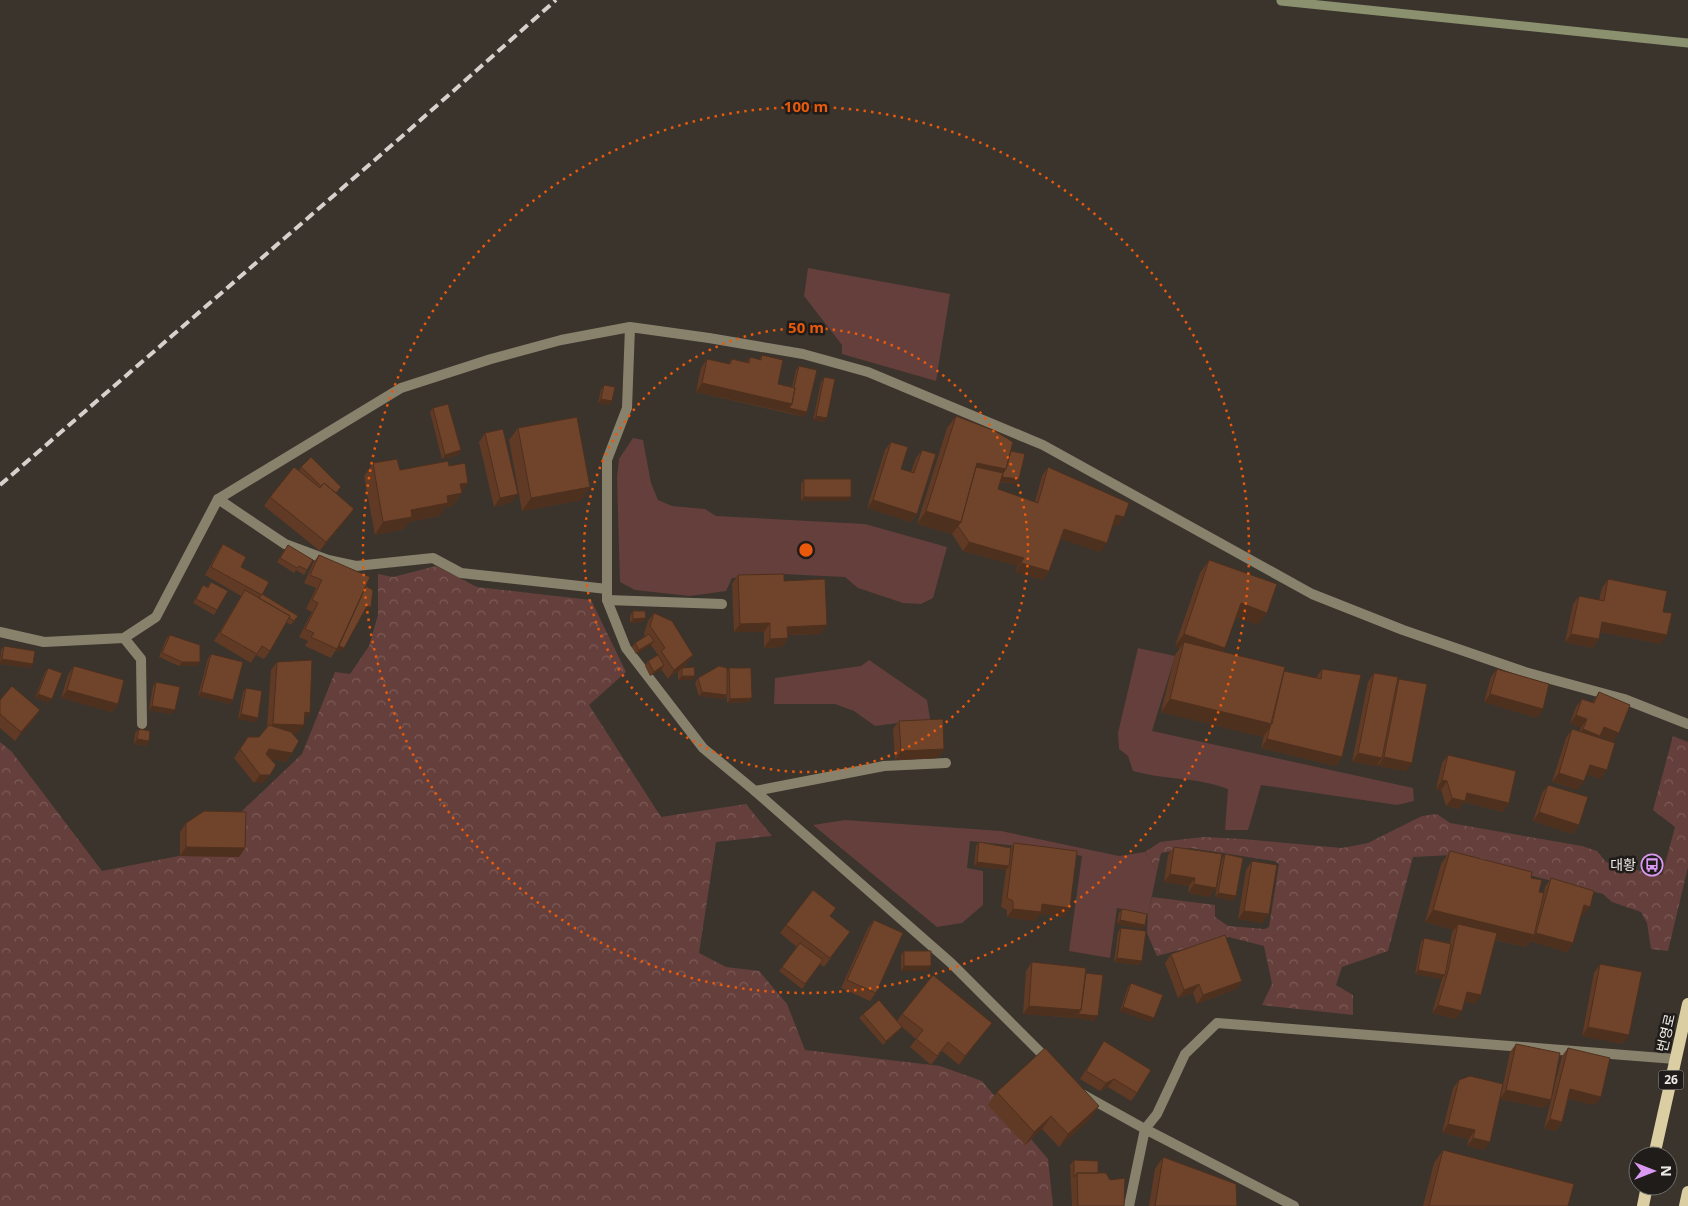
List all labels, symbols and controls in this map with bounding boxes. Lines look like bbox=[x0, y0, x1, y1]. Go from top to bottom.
text: 100 m bbox=[784, 96, 828, 116]
text: 50 m bbox=[788, 317, 824, 337]
centre of rings bbox=[797, 541, 815, 559]
bus stop icon: 대황 bbox=[1640, 853, 1664, 877]
place label: 대황 bbox=[1610, 855, 1636, 874]
street label: 번영로 bbox=[1652, 1012, 1679, 1054]
road number: 26 bbox=[1658, 1070, 1684, 1090]
north arrow bbox=[1628, 1146, 1678, 1196]
text: N bbox=[1657, 1165, 1676, 1177]

